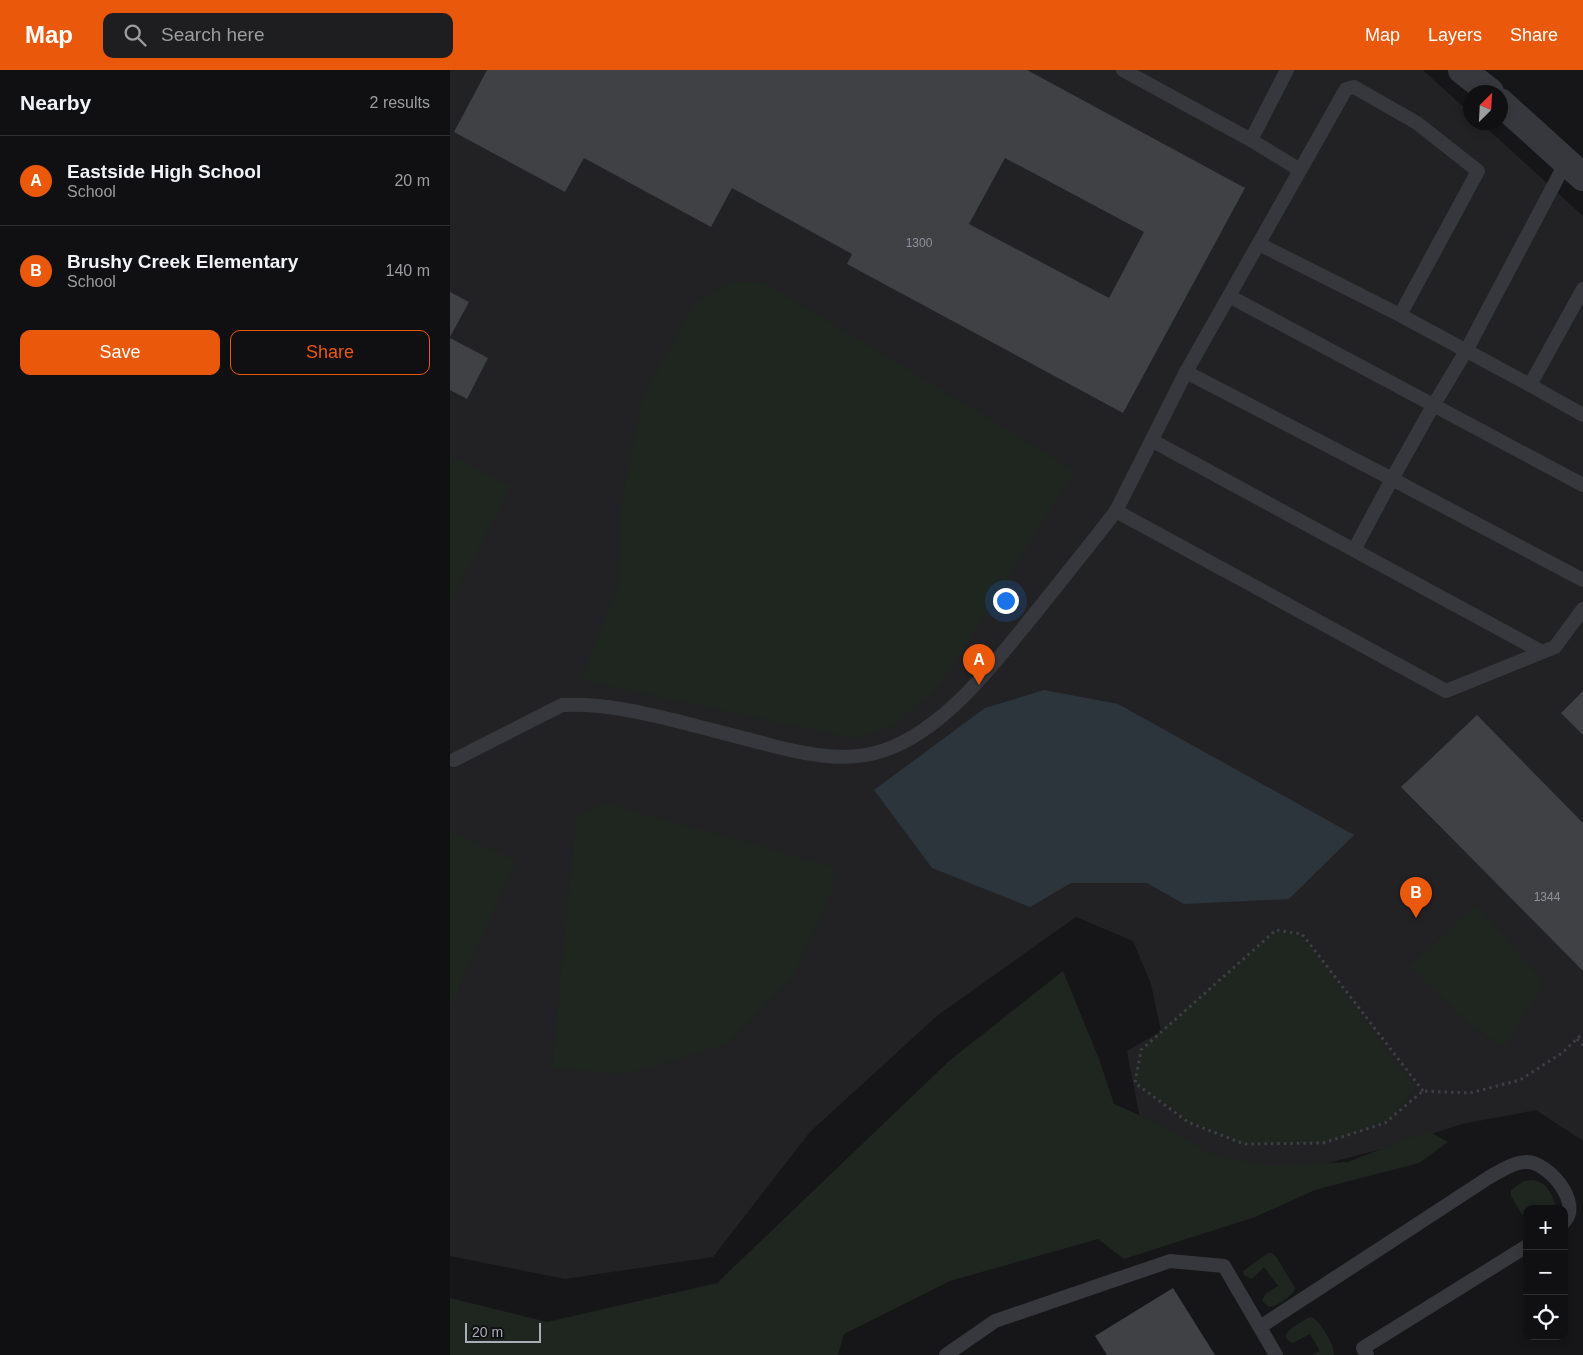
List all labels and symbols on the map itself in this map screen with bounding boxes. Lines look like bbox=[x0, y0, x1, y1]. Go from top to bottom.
north arrow bbox=[1463, 85, 1508, 130]
house number: 1300 bbox=[906, 236, 933, 250]
your location bbox=[993, 588, 1019, 614]
pin: A bbox=[963, 644, 995, 685]
pin: B bbox=[1400, 877, 1432, 918]
house number: 1344 bbox=[1534, 890, 1561, 904]
scale bar bbox=[465, 1320, 541, 1343]

